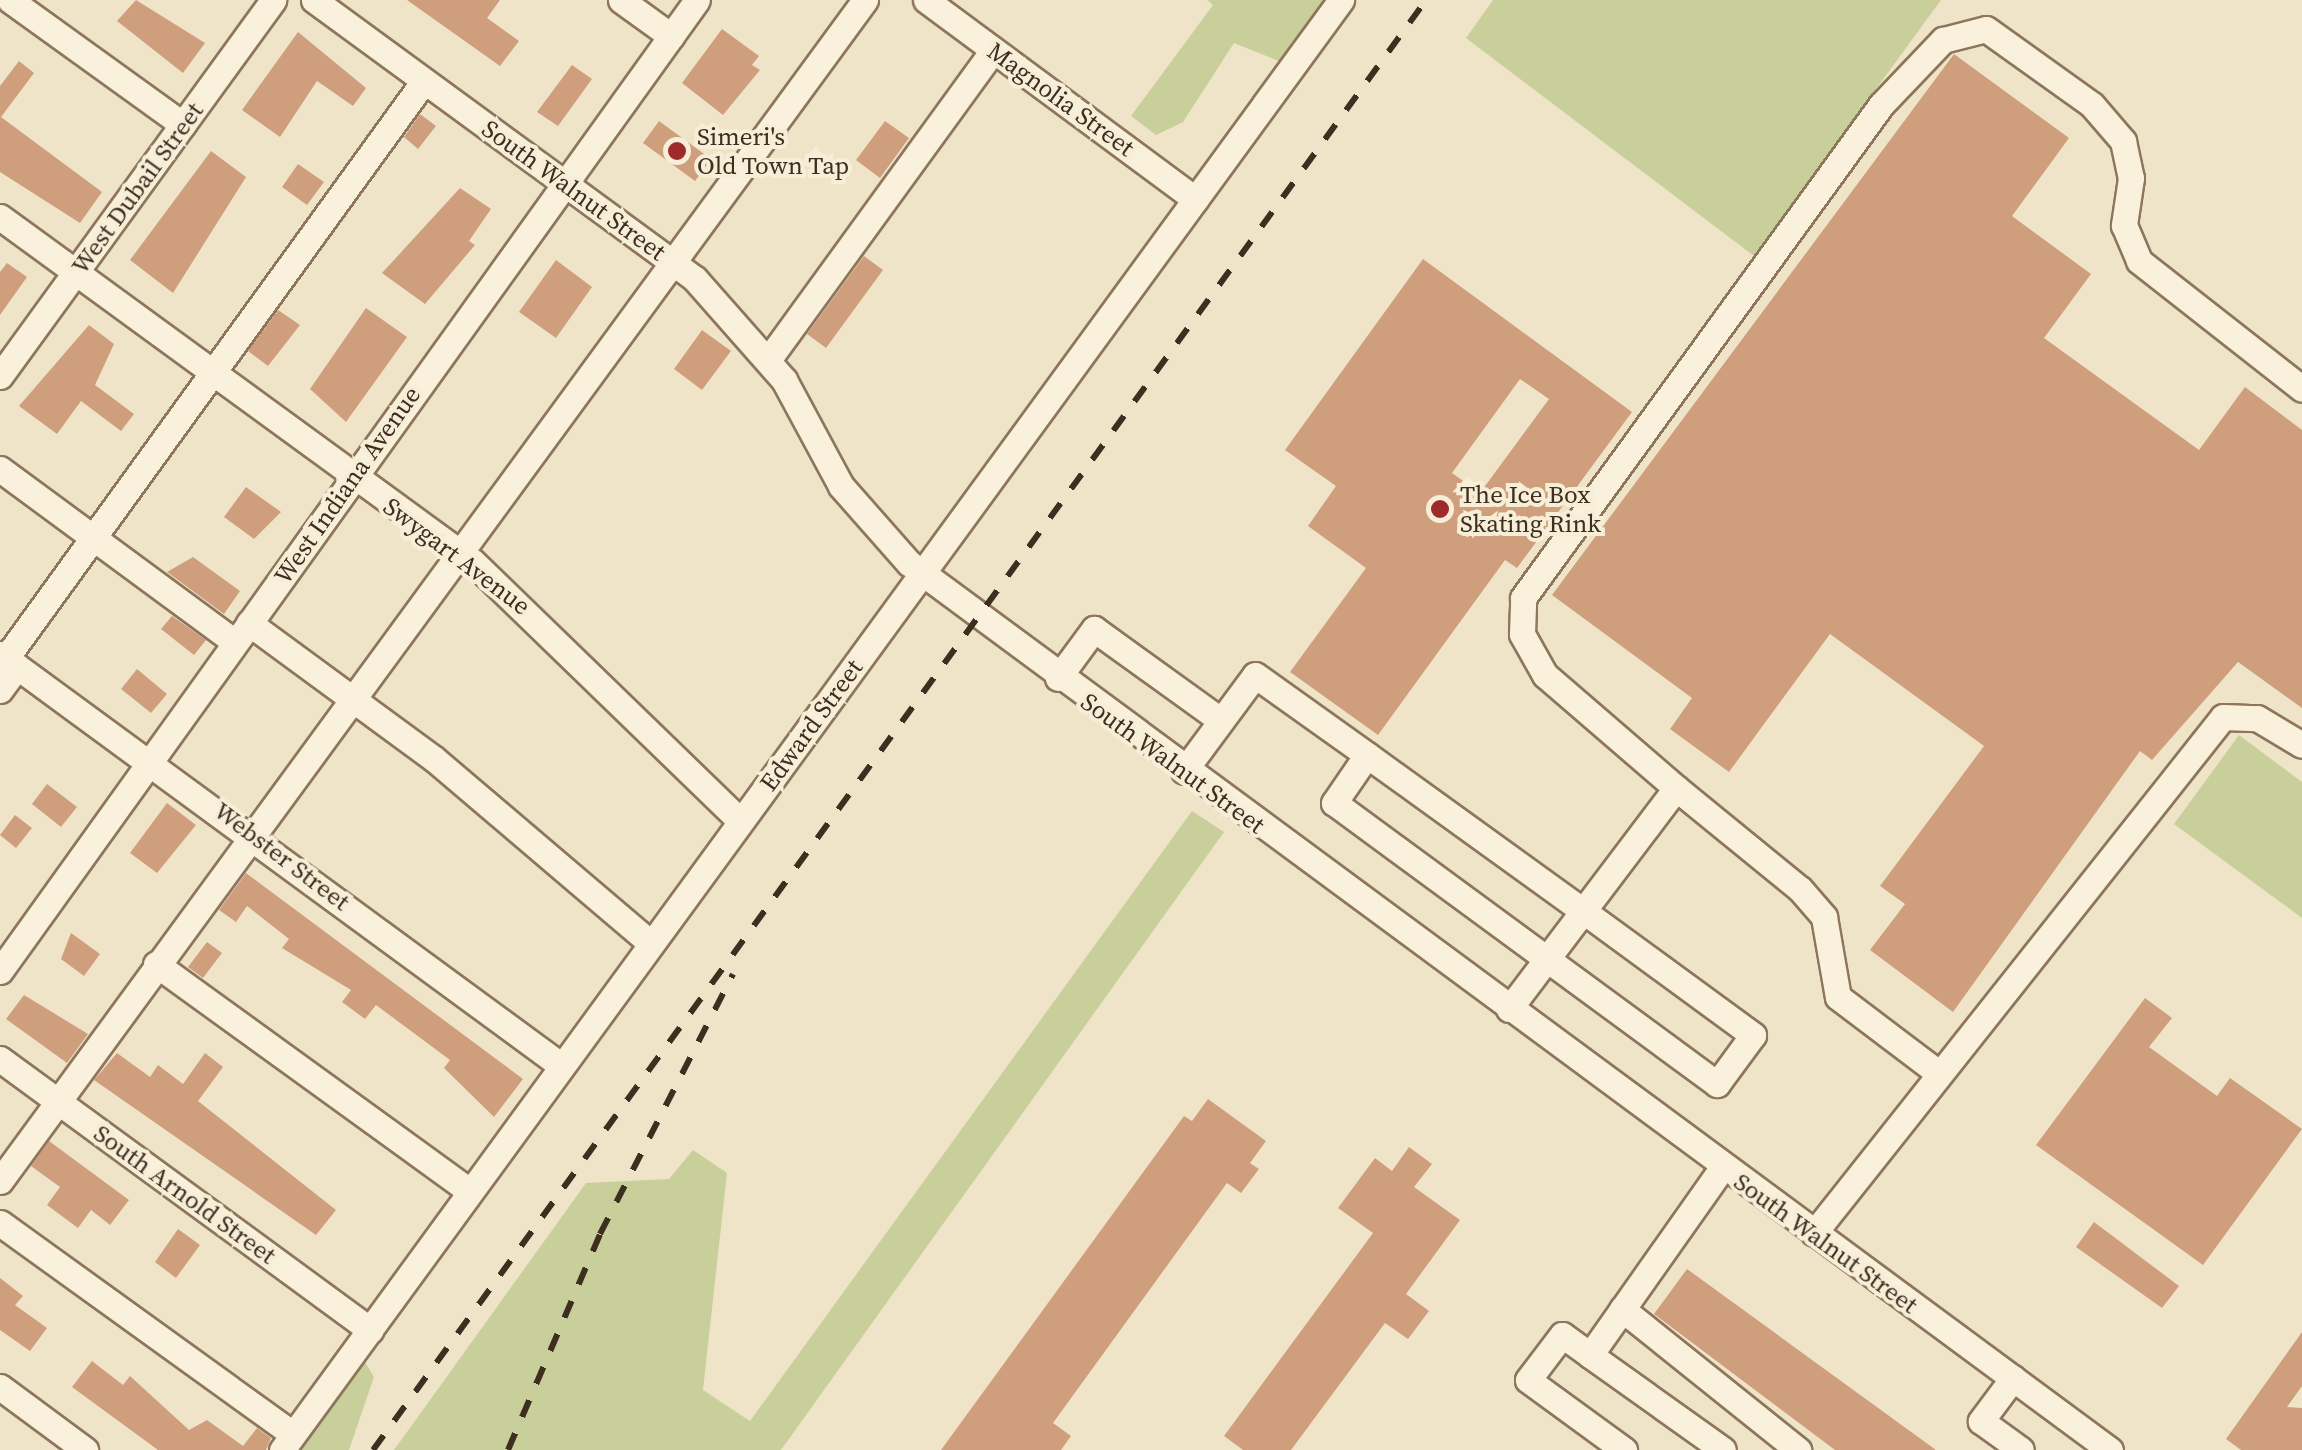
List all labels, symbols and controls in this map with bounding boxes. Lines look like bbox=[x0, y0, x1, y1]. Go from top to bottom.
street label: Magnolia Street bbox=[982, 36, 1140, 162]
street label: West Dubail Street bbox=[65, 96, 209, 280]
street label: South Walnut Street bbox=[476, 113, 672, 267]
place label: Simeri's Old Town Tap bbox=[697, 122, 850, 181]
marker: Simeri's Old Town Tap bbox=[666, 140, 688, 162]
street label: West Indiana Avenue bbox=[268, 380, 426, 590]
place label: The Ice Box Skating Rink bbox=[1460, 480, 1601, 539]
street label: Swygart Avenue bbox=[378, 491, 536, 621]
marker: The Ice Box Skating Rink bbox=[1429, 498, 1451, 520]
street label: Edward Street bbox=[753, 653, 869, 797]
street label: South Walnut Street bbox=[1075, 686, 1271, 840]
street label: Webster Street bbox=[208, 795, 356, 917]
street label: South Arnold Street bbox=[88, 1118, 282, 1270]
street label: South Walnut Street bbox=[1728, 1166, 1924, 1320]

